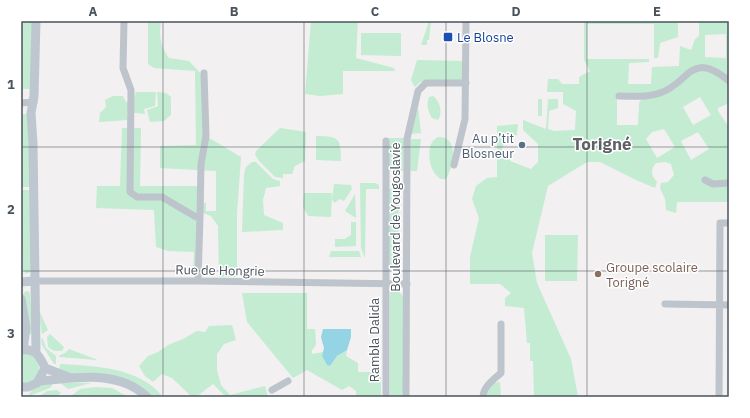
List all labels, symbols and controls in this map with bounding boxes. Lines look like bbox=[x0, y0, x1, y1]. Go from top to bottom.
text: A bbox=[89, 3, 98, 20]
text: B bbox=[230, 3, 239, 20]
text: C bbox=[371, 3, 380, 20]
text: D bbox=[511, 3, 521, 20]
text: E bbox=[653, 3, 661, 20]
place label: Le Blosne bbox=[457, 29, 514, 46]
marker: Le Blosne bbox=[442, 31, 454, 43]
text: 1 bbox=[7, 76, 15, 93]
place label: Au p’tit Blosneur bbox=[462, 130, 514, 162]
district label: Torigné bbox=[572, 133, 632, 155]
marker: Au p’tit Blosneur bbox=[517, 140, 527, 150]
street label: Boulevard de Yougoslavie bbox=[387, 142, 404, 292]
text: 2 bbox=[7, 201, 15, 218]
place label: Groupe scolaire Torigné bbox=[606, 259, 698, 291]
street label: Rue de Hongrie bbox=[175, 261, 265, 280]
marker: Groupe scolaire Torigné bbox=[593, 269, 603, 279]
street label: Rambla Dalida bbox=[366, 298, 383, 382]
text: 3 bbox=[7, 325, 15, 342]

